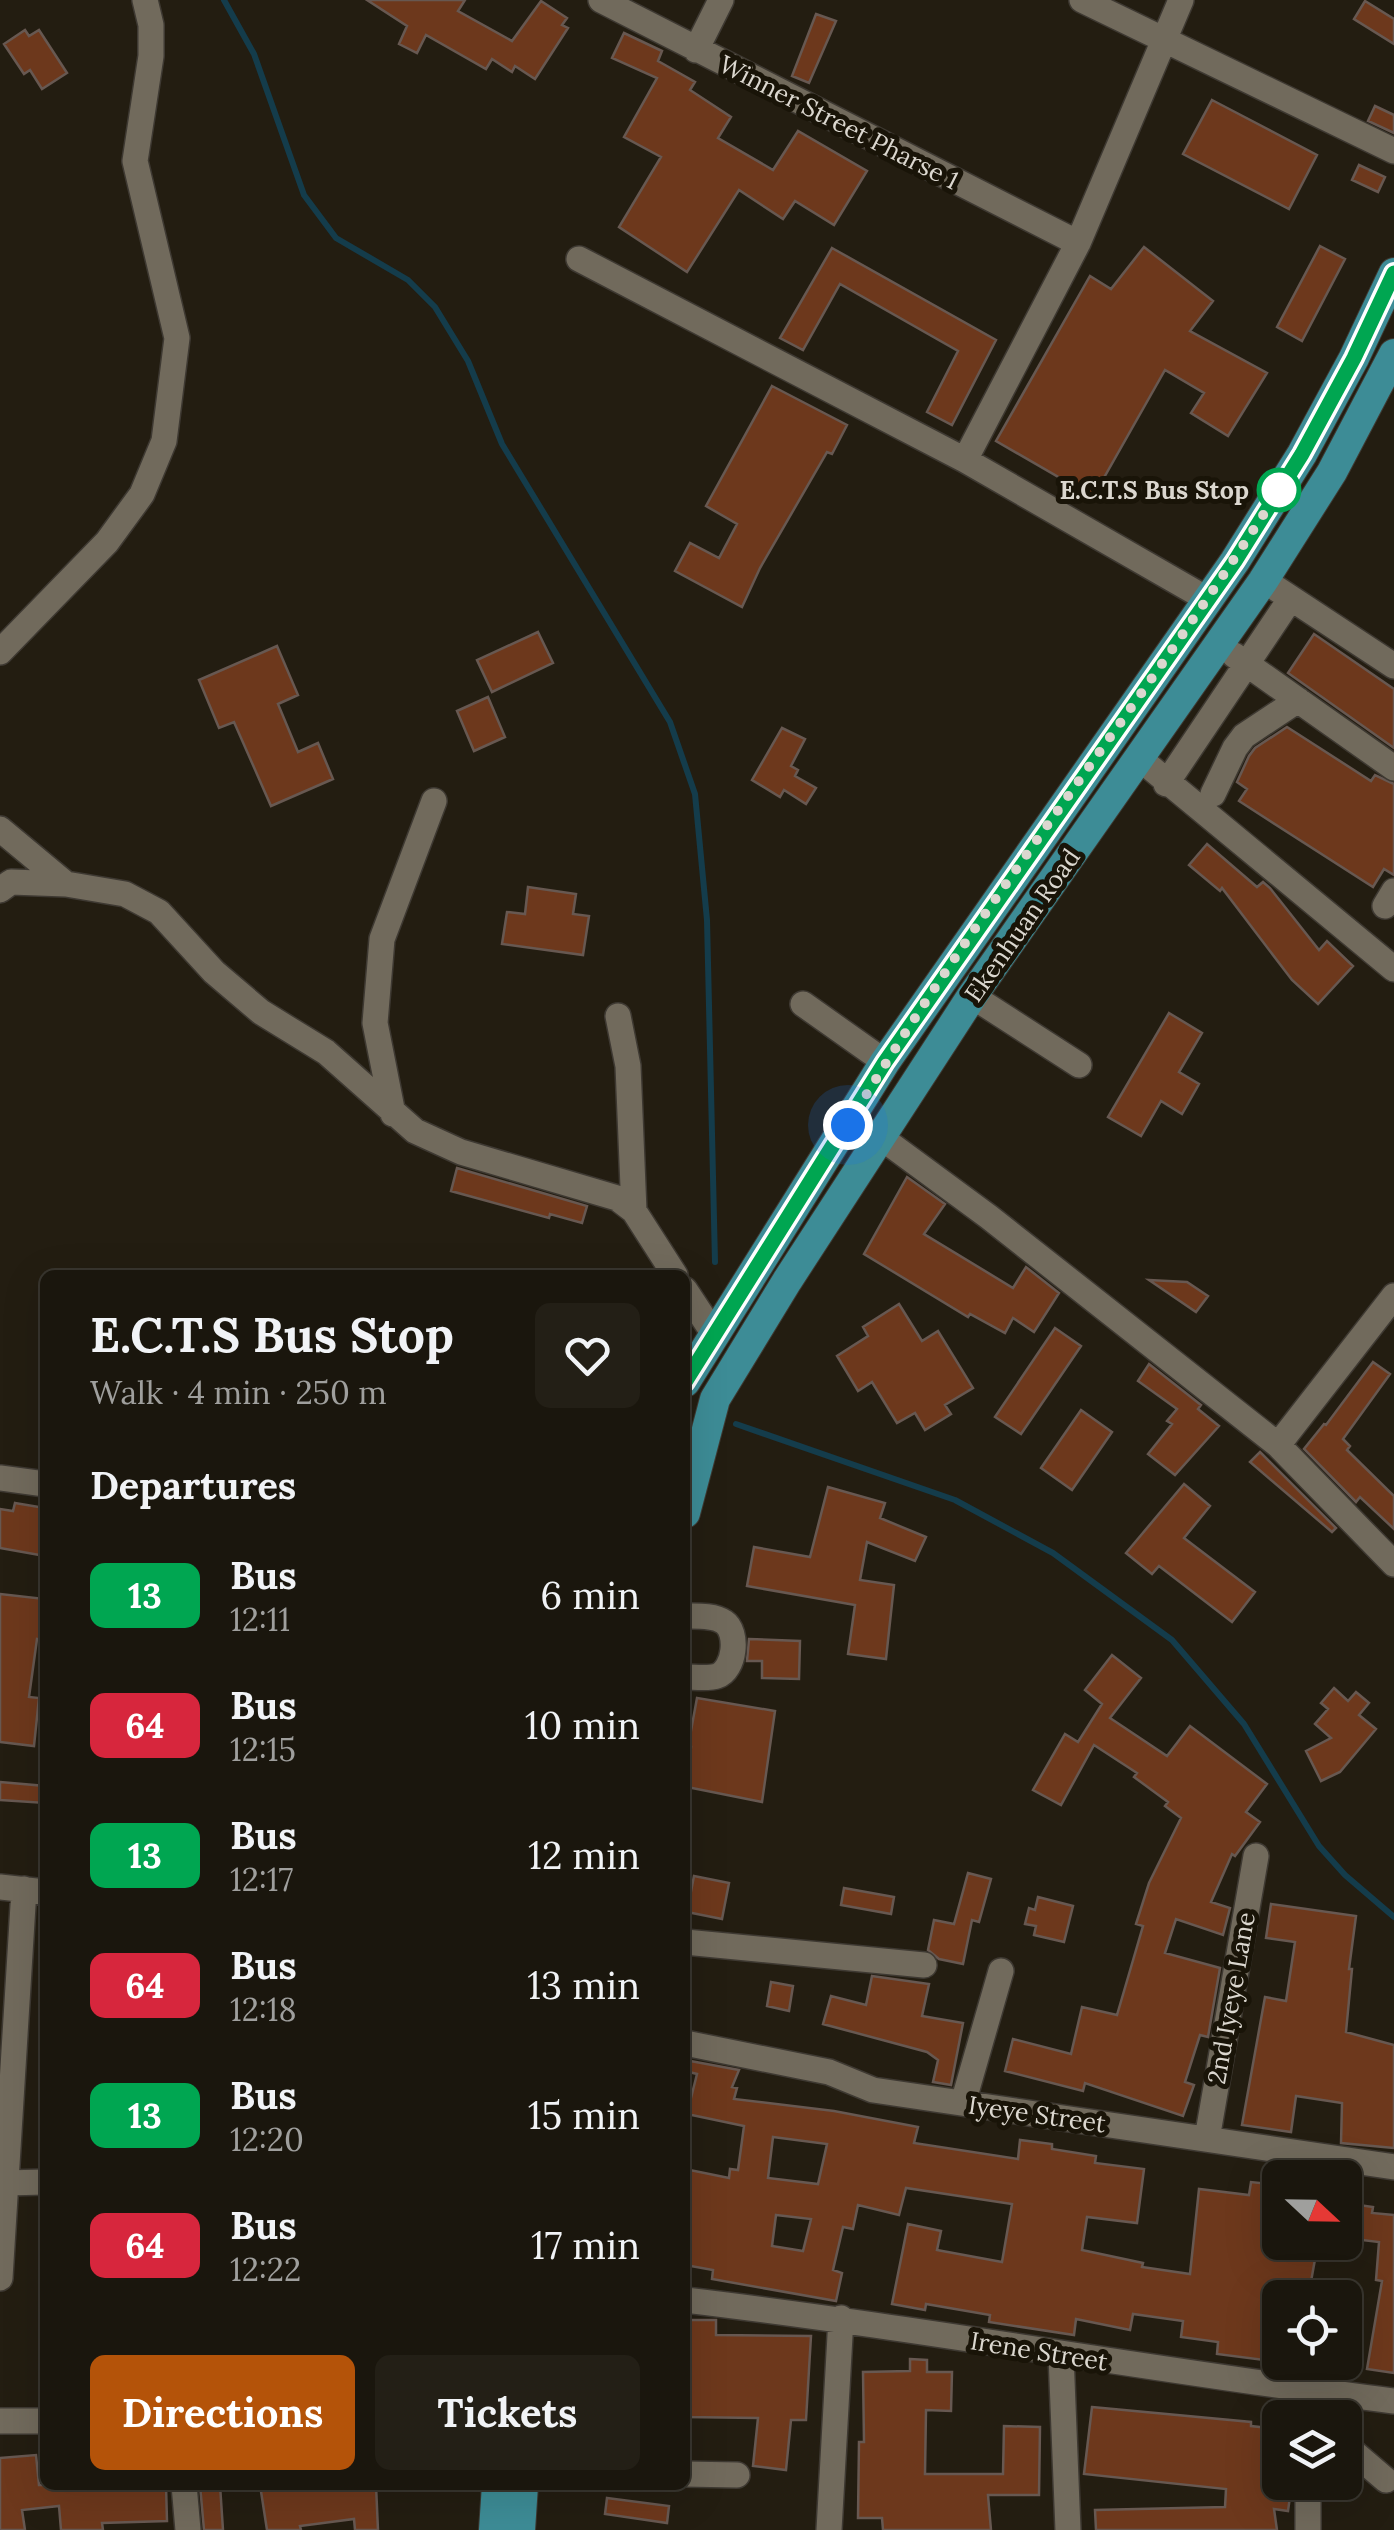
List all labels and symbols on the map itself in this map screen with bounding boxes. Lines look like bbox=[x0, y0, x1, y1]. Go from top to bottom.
street label: Winner Street Pharse 1 bbox=[714, 48, 964, 196]
marker: E.C.T.S Bus Stop bbox=[1258, 469, 1300, 511]
place label: E.C.T.S Bus Stop bbox=[1059, 474, 1249, 506]
street label: Ekenhuan Road bbox=[957, 842, 1087, 1008]
your location bbox=[823, 1100, 873, 1150]
street label: 2nd Iyeye Lane bbox=[1200, 1909, 1262, 2087]
street label: Iyeye Street bbox=[966, 2089, 1108, 2140]
north arrow bbox=[1262, 2160, 1362, 2260]
street label: Irene Street bbox=[968, 2324, 1110, 2378]

